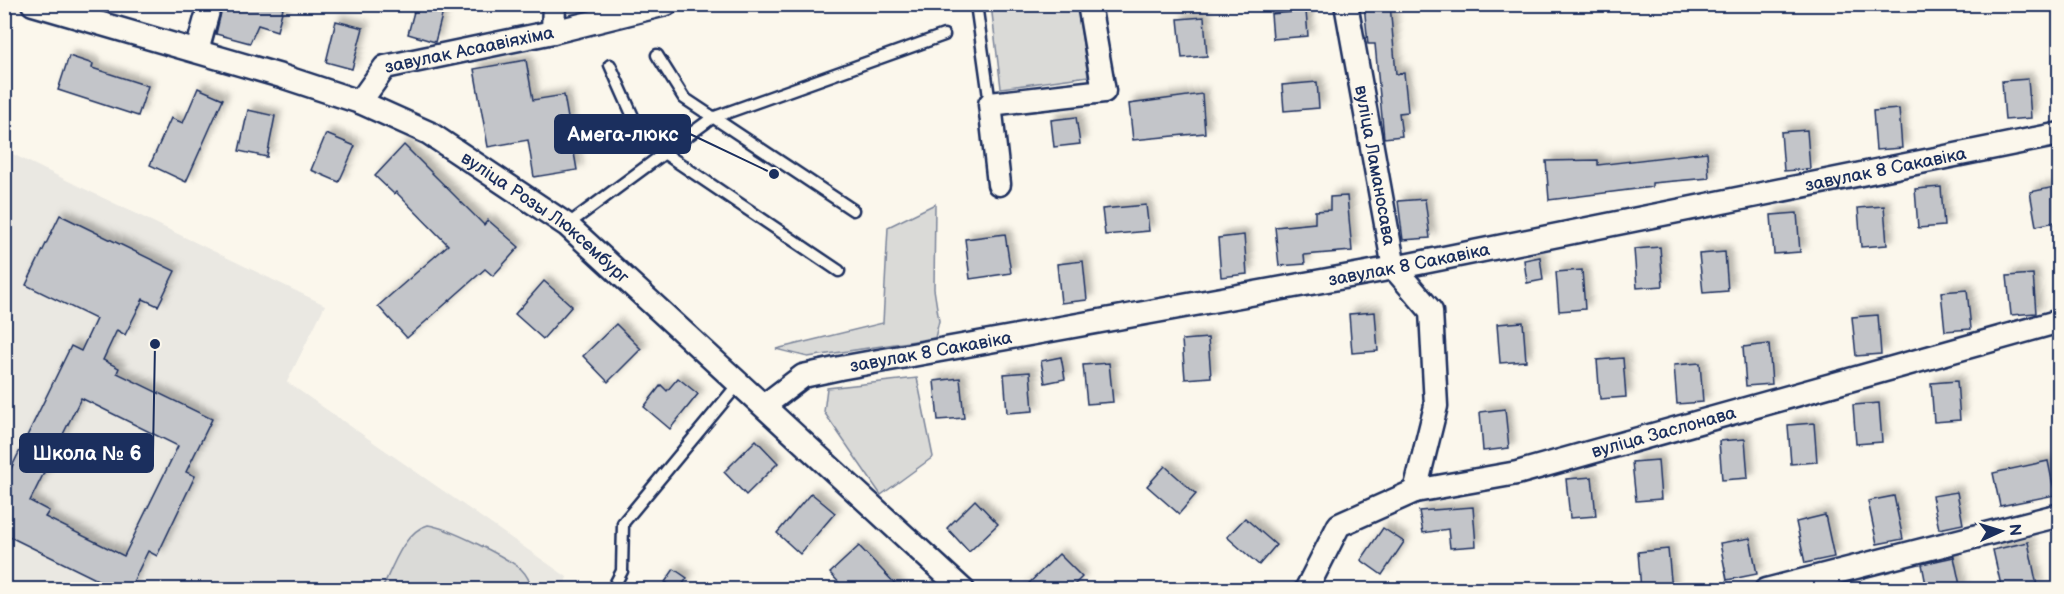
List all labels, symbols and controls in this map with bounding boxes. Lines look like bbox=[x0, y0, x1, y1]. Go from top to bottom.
street label: завулак Асаавіяхіма bbox=[383, 22, 556, 77]
street label: вуліца Ламаносава bbox=[1350, 84, 1400, 247]
callout: Амега-люкс bbox=[555, 115, 690, 153]
text: Амега-люкс bbox=[566, 123, 679, 147]
street label: завулак 8 Сакавіка bbox=[1803, 143, 1968, 196]
street label: вуліца Розы Люксембург bbox=[457, 147, 634, 288]
street label: завулак 8 Сакавіка bbox=[1326, 238, 1492, 290]
street label: завулак 8 Сакавіка bbox=[848, 327, 1014, 377]
street label: вуліца Заслонава bbox=[1589, 402, 1739, 462]
callout: Школа № 6 bbox=[20, 434, 153, 472]
text: Школа № 6 bbox=[32, 442, 142, 466]
north arrow bbox=[1971, 501, 2031, 561]
text: N bbox=[2005, 523, 2024, 537]

